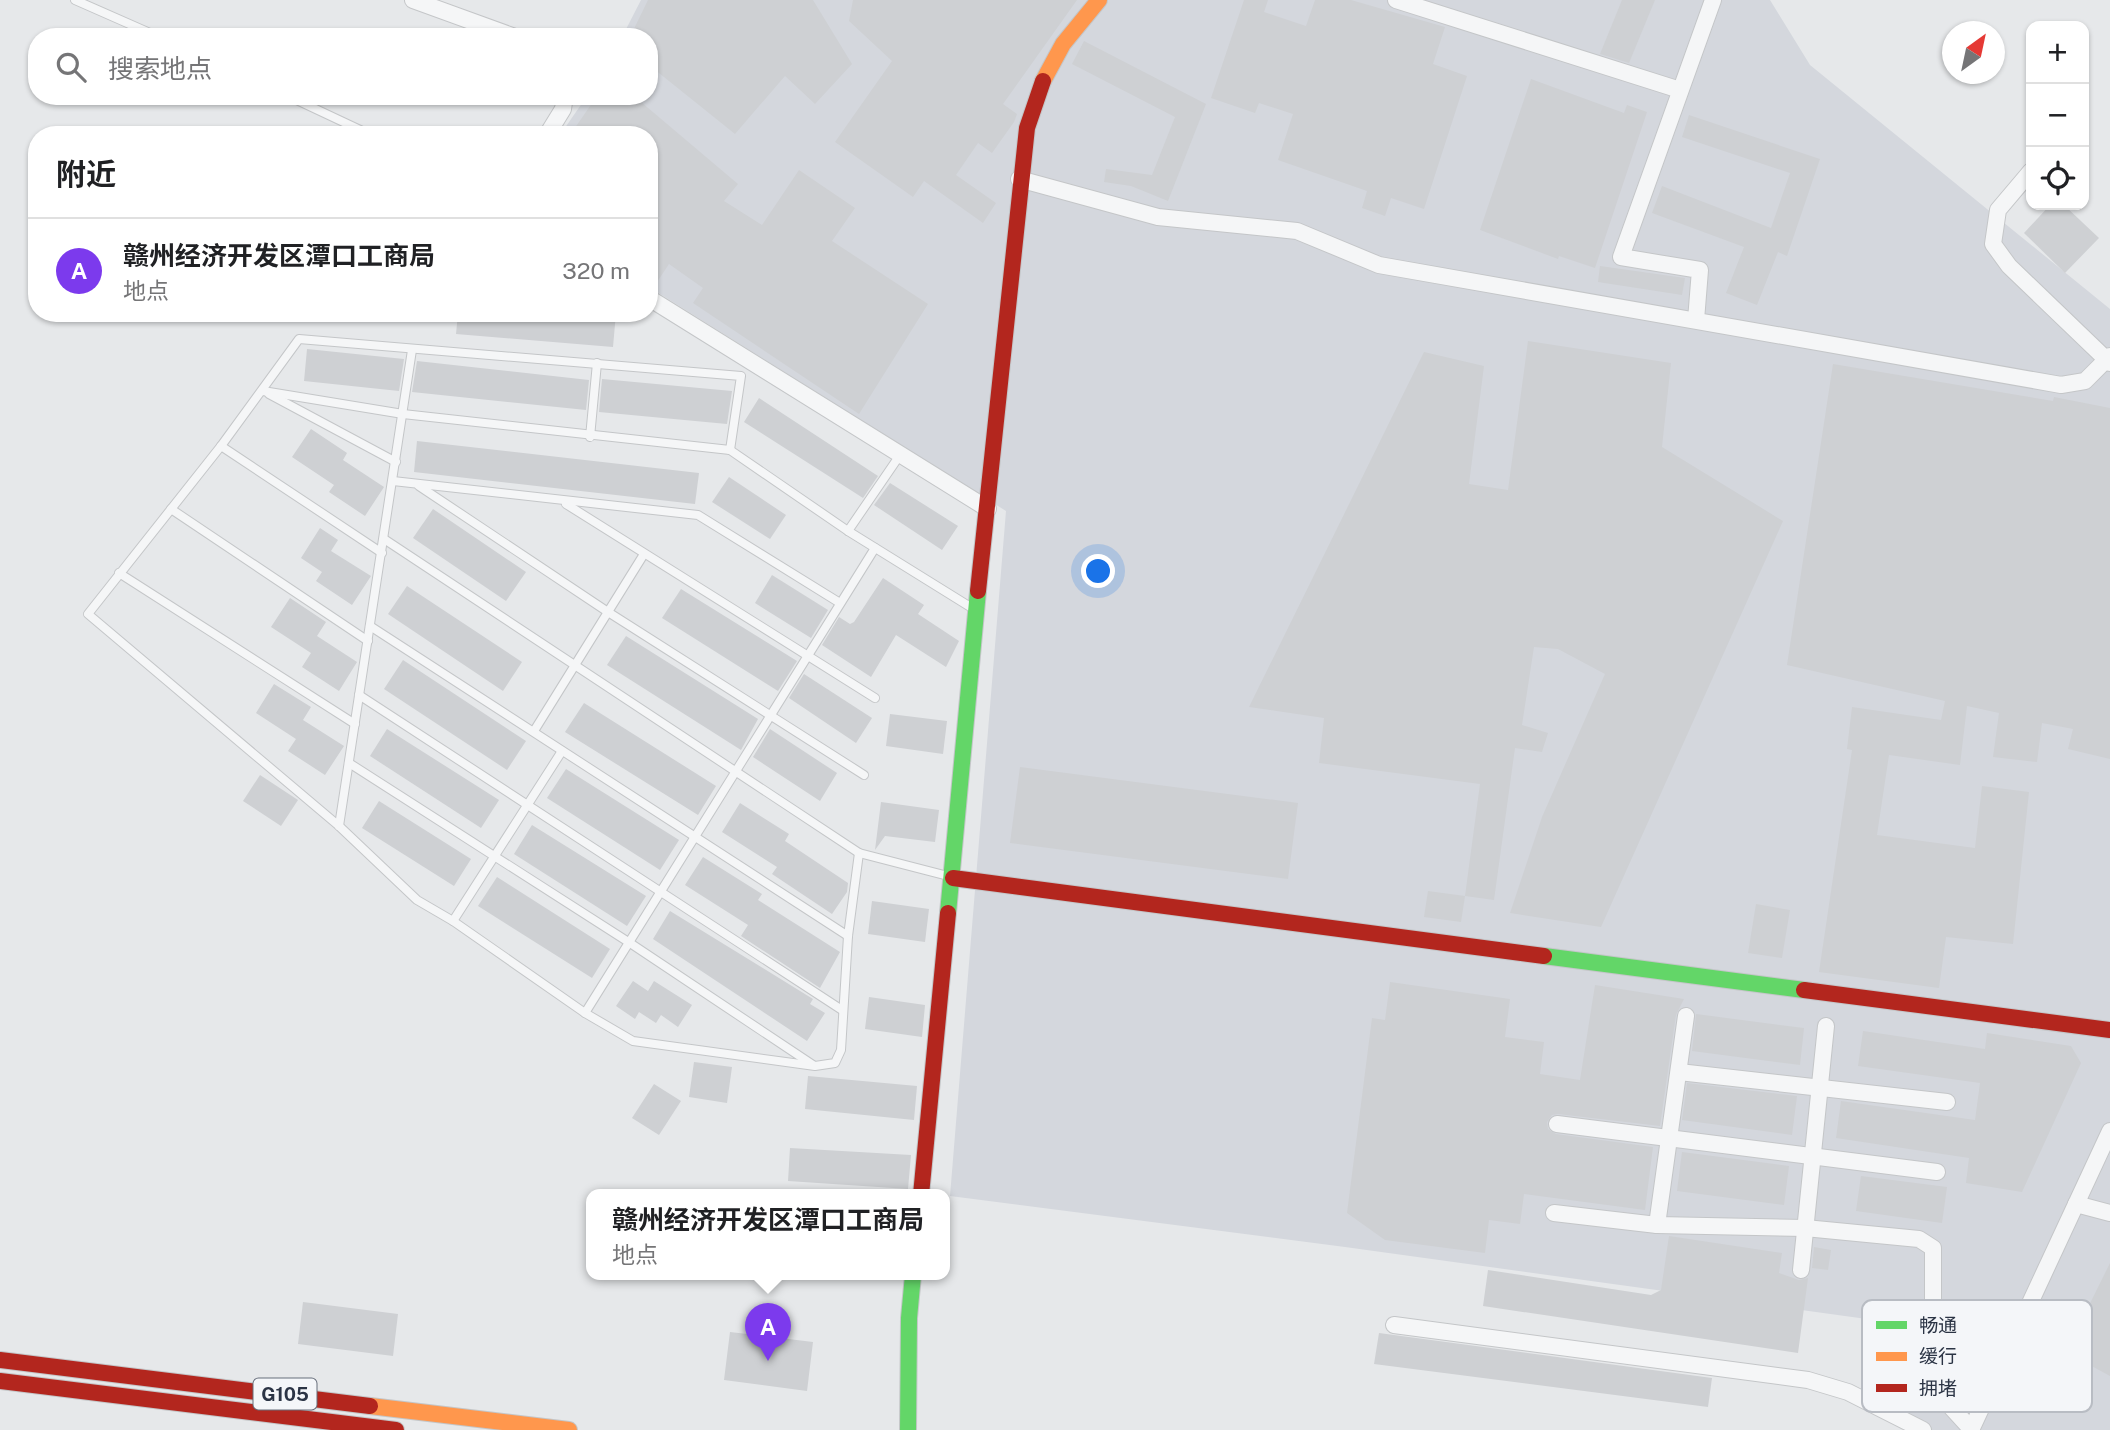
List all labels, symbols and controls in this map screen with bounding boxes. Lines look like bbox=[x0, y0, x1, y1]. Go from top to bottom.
north arrow bbox=[1942, 21, 2005, 84]
map controls bbox=[2026, 21, 2089, 210]
button: + bbox=[2026, 21, 2089, 84]
search box bbox=[28, 28, 658, 105]
icon: search bbox=[52, 48, 90, 86]
text: 搜索地点 bbox=[108, 53, 212, 84]
button: − bbox=[2026, 84, 2089, 147]
button: locate bbox=[2026, 147, 2089, 210]
text: 附近 bbox=[56, 156, 116, 192]
text: 赣州经济开发区潭口工商局 bbox=[123, 240, 435, 271]
text: A bbox=[71, 257, 87, 284]
text: 320 m bbox=[562, 257, 630, 284]
text: 地点 bbox=[123, 277, 169, 304]
your location bbox=[1081, 554, 1115, 588]
popup bbox=[586, 1189, 950, 1280]
text: 赣州经济开发区潭口工商局 bbox=[612, 1204, 924, 1235]
text: 地点 bbox=[612, 1241, 658, 1268]
legend bbox=[1862, 1300, 2092, 1412]
pin: A bbox=[745, 1303, 791, 1361]
text: 畅通 bbox=[1919, 1314, 1957, 1336]
text: 缓行 bbox=[1919, 1345, 1957, 1367]
text: 拥堵 bbox=[1919, 1377, 1957, 1399]
road number: G105 bbox=[254, 1378, 316, 1410]

